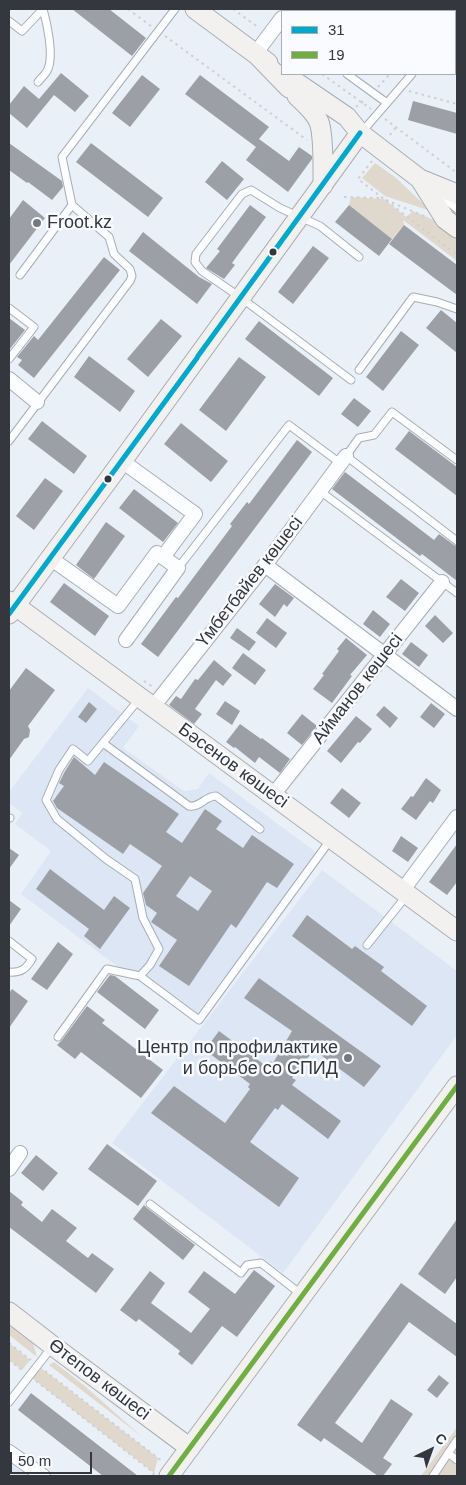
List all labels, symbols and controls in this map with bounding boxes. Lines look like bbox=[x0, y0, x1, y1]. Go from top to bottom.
legend bbox=[281, 10, 456, 75]
text: 31 bbox=[328, 21, 345, 38]
text: 19 bbox=[328, 46, 345, 63]
place label: Froot.kz bbox=[47, 212, 112, 234]
marker: Froot.kz bbox=[31, 217, 43, 229]
unlabelled marker bbox=[268, 247, 278, 257]
unlabelled marker bbox=[103, 474, 113, 484]
street label: Үмбетбайев көшесі bbox=[192, 512, 308, 652]
street label: Айманов көшесі bbox=[308, 629, 408, 749]
street label: Бәсенов көшесі bbox=[174, 719, 292, 813]
place label: Центр по профилактике и борьбе со СПИД bbox=[137, 1037, 338, 1080]
marker: Центр по профилактике и борьбе со СПИД bbox=[342, 1052, 354, 1064]
street label: Өтепов көшесі bbox=[44, 1335, 154, 1425]
north arrow bbox=[406, 1425, 456, 1475]
text: С bbox=[432, 1430, 450, 1448]
scale bar bbox=[12, 1442, 95, 1474]
text: 50 m bbox=[18, 1452, 51, 1469]

